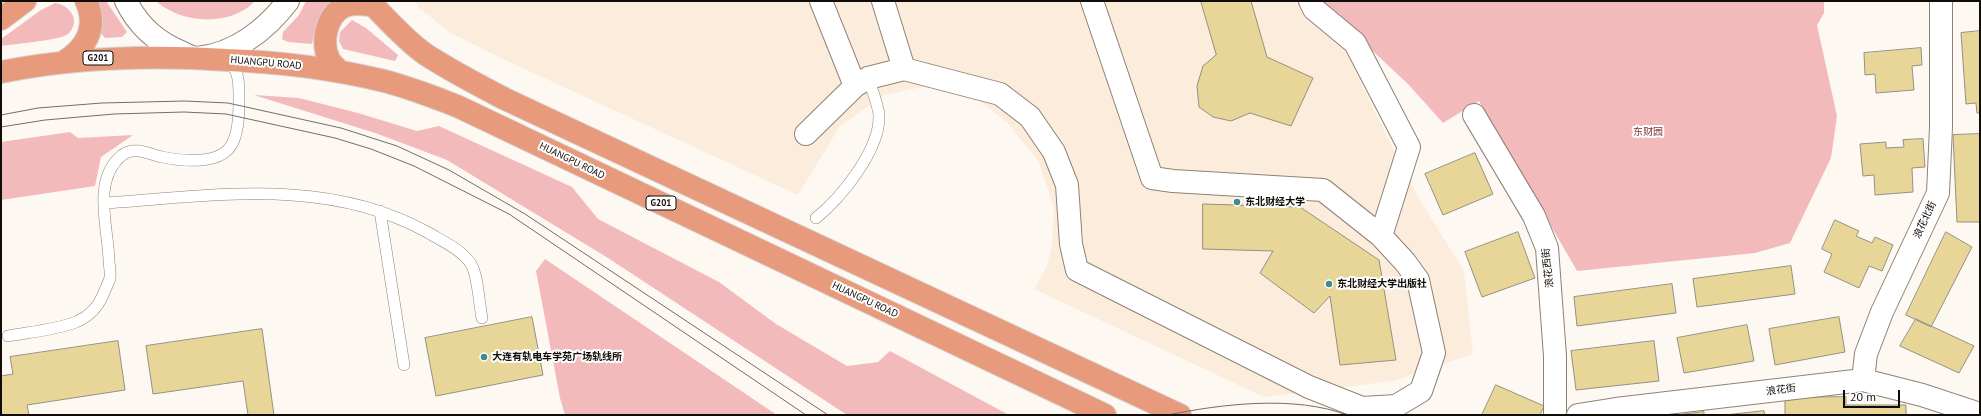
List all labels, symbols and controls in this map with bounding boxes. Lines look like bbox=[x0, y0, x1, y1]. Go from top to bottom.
road number: G201 bbox=[83, 51, 113, 65]
street label: HUANGPU ROAD bbox=[230, 54, 302, 72]
park label: 东财园 bbox=[1633, 126, 1663, 138]
street label: HUANGPU ROAD bbox=[537, 140, 607, 182]
road number: G201 bbox=[646, 196, 676, 210]
place label: 东北财经大学 bbox=[1245, 196, 1305, 208]
marker: 东北财经大学 bbox=[1232, 197, 1242, 207]
street label: 浪花北街 bbox=[1911, 199, 1939, 241]
street label: 浪花西街 bbox=[1540, 247, 1556, 289]
place label: 东北财经大学出版社 bbox=[1337, 278, 1427, 290]
marker: 东北财经大学出版社 bbox=[1324, 279, 1334, 289]
street label: HUANGPU ROAD bbox=[830, 280, 900, 320]
place label: 大连有轨电车学苑广场轨线所 bbox=[492, 351, 622, 363]
marker: 大连有轨电车学苑广场轨线所 bbox=[479, 352, 489, 362]
street label: 浪花街 bbox=[1765, 382, 1797, 398]
scale bar bbox=[1845, 382, 1902, 408]
text: 20 m bbox=[1850, 389, 1876, 404]

